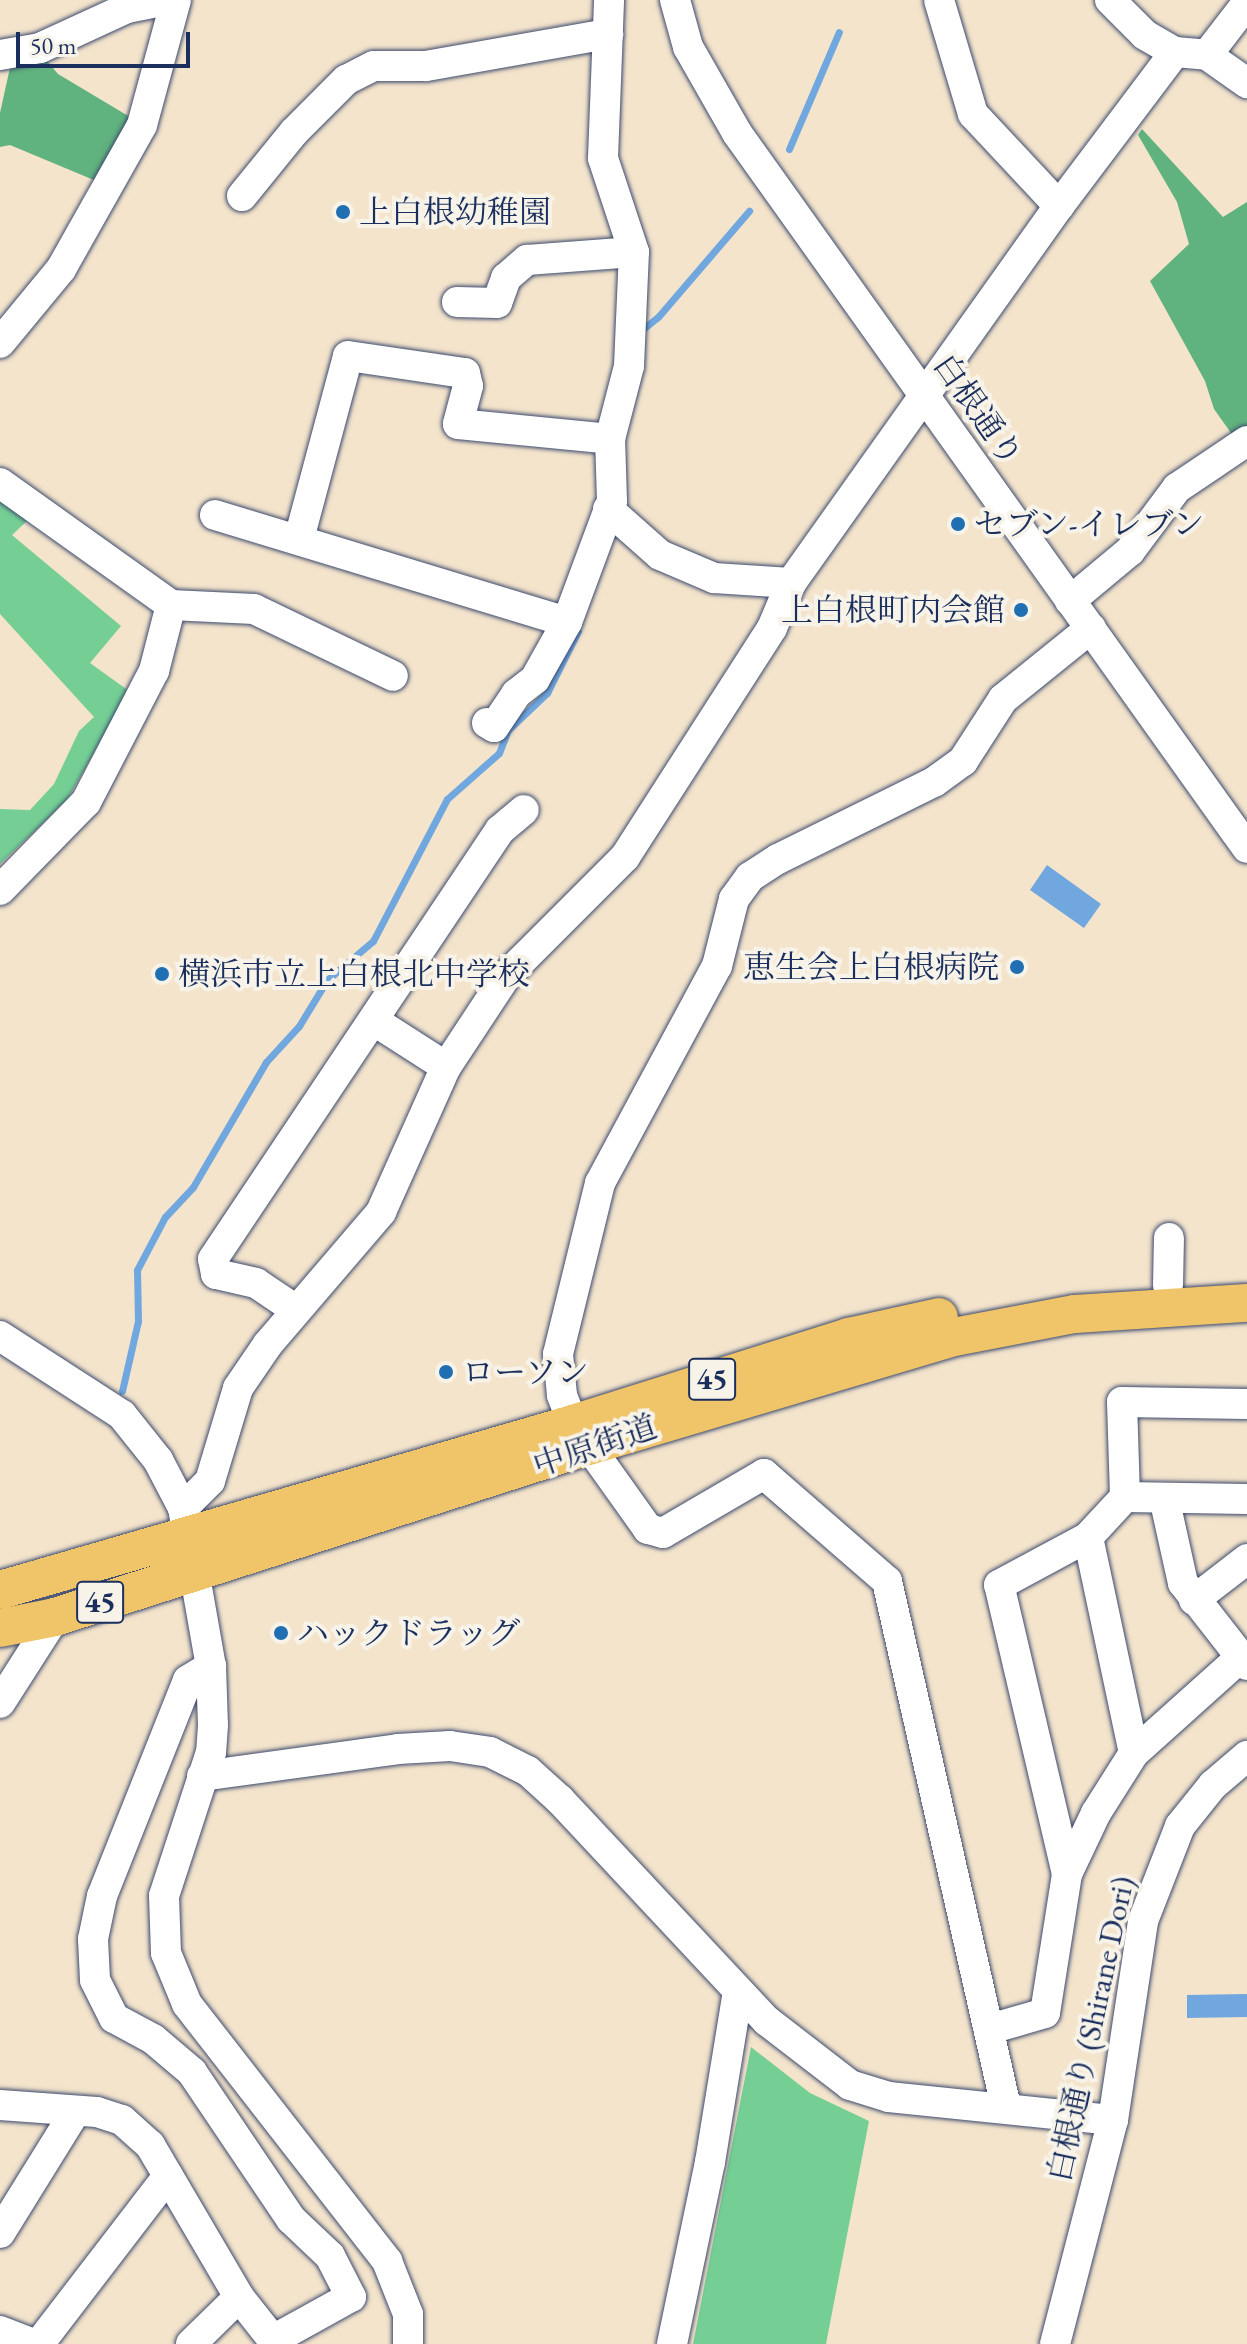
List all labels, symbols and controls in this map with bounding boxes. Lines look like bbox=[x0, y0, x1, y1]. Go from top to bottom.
scale bar bbox=[20, 16, 194, 66]
text: 50 m bbox=[30, 30, 77, 61]
place label: 上白根幼稚園 bbox=[359, 193, 551, 231]
marker: 上白根幼稚園 bbox=[334, 203, 352, 221]
street label: 白根通り bbox=[926, 347, 1030, 473]
place label: セブン-イレブン bbox=[974, 505, 1207, 543]
marker: セブン-イレブン bbox=[949, 515, 967, 533]
place label: 上白根町内会館 bbox=[781, 591, 1005, 629]
marker: 上白根町内会館 bbox=[1012, 601, 1030, 619]
place label: 恵生会上白根病院 bbox=[743, 948, 999, 986]
place label: 横浜市立上白根北中学校 bbox=[178, 955, 530, 993]
marker: 恵生会上白根病院 bbox=[1006, 956, 1028, 978]
marker: 横浜市立上白根北中学校 bbox=[153, 965, 171, 983]
place label: ローソン bbox=[462, 1353, 590, 1391]
road number: 45 bbox=[688, 1353, 736, 1405]
marker: ローソン bbox=[437, 1363, 455, 1381]
street label: 中原街道 bbox=[528, 1407, 662, 1485]
road number: 45 bbox=[76, 1576, 124, 1628]
place label: ハックドラッグ bbox=[297, 1614, 521, 1652]
marker: ハックドラッグ bbox=[272, 1624, 290, 1642]
street label: 白根通り (Shirane Dori) bbox=[1040, 1873, 1142, 2185]

